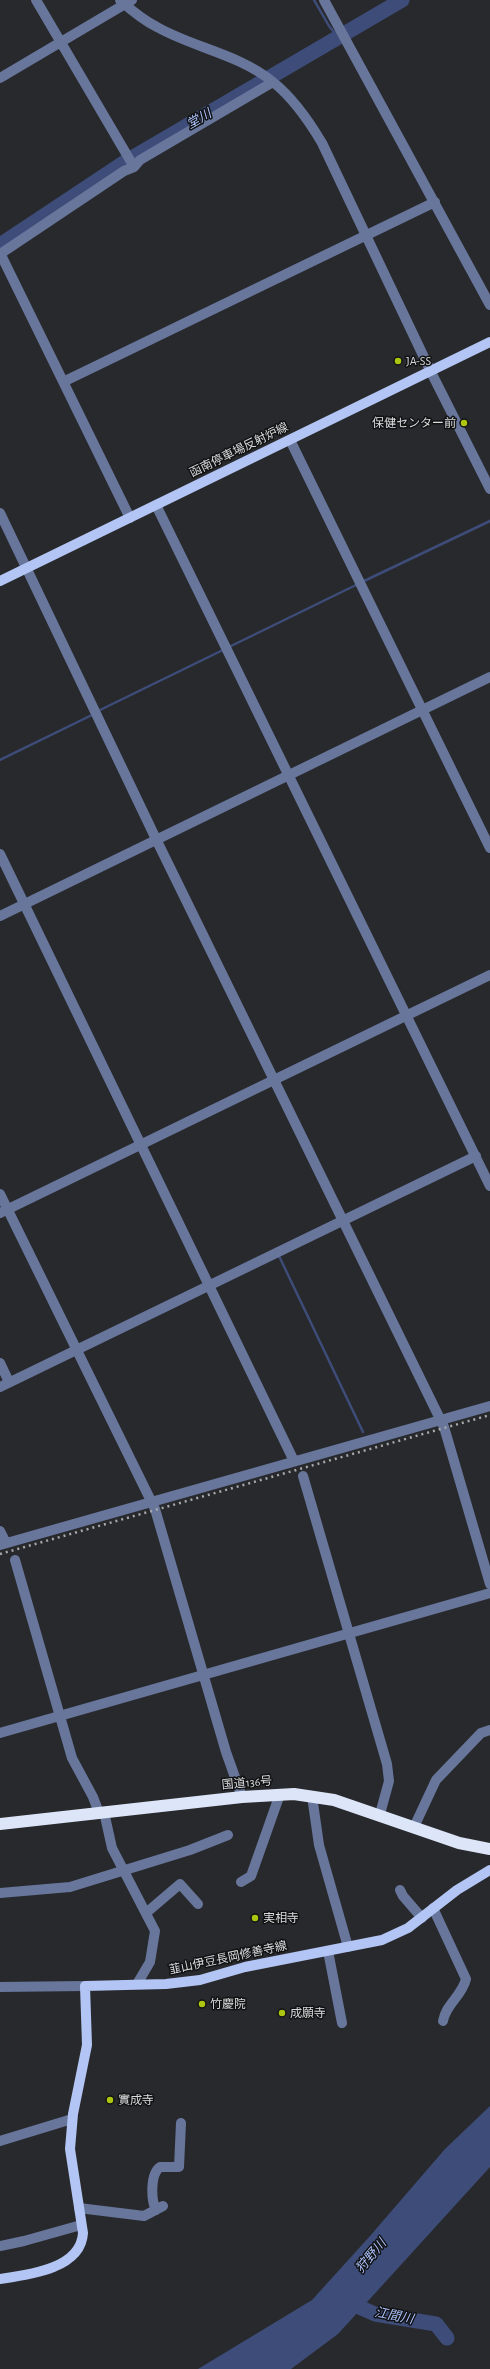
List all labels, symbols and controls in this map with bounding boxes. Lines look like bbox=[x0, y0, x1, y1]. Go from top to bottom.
water label: 堂川 bbox=[184, 106, 214, 132]
place label: JA-SS bbox=[406, 354, 431, 368]
marker: JA-SS bbox=[393, 356, 403, 366]
place label: 保健センター前 bbox=[372, 416, 456, 430]
marker: 保健センター前 bbox=[459, 418, 469, 428]
street label: 函南停車場反射炉線 bbox=[187, 420, 291, 480]
street label: 国道136号 bbox=[221, 1774, 273, 1792]
place label: 実相寺 bbox=[263, 1911, 299, 1925]
marker: 実相寺 bbox=[250, 1913, 260, 1923]
street label: 韮山伊豆長岡修善寺線 bbox=[168, 1938, 288, 1978]
place label: 竹慶院 bbox=[210, 1997, 246, 2011]
marker: 竹慶院 bbox=[197, 1999, 207, 2009]
place label: 成願寺 bbox=[290, 2006, 326, 2020]
marker: 成願寺 bbox=[277, 2008, 287, 2018]
place label: 實成寺 bbox=[118, 2093, 154, 2107]
marker: 實成寺 bbox=[105, 2095, 115, 2105]
water label: 狩野川 bbox=[352, 2236, 390, 2276]
water label: 江間川 bbox=[373, 2305, 415, 2327]

